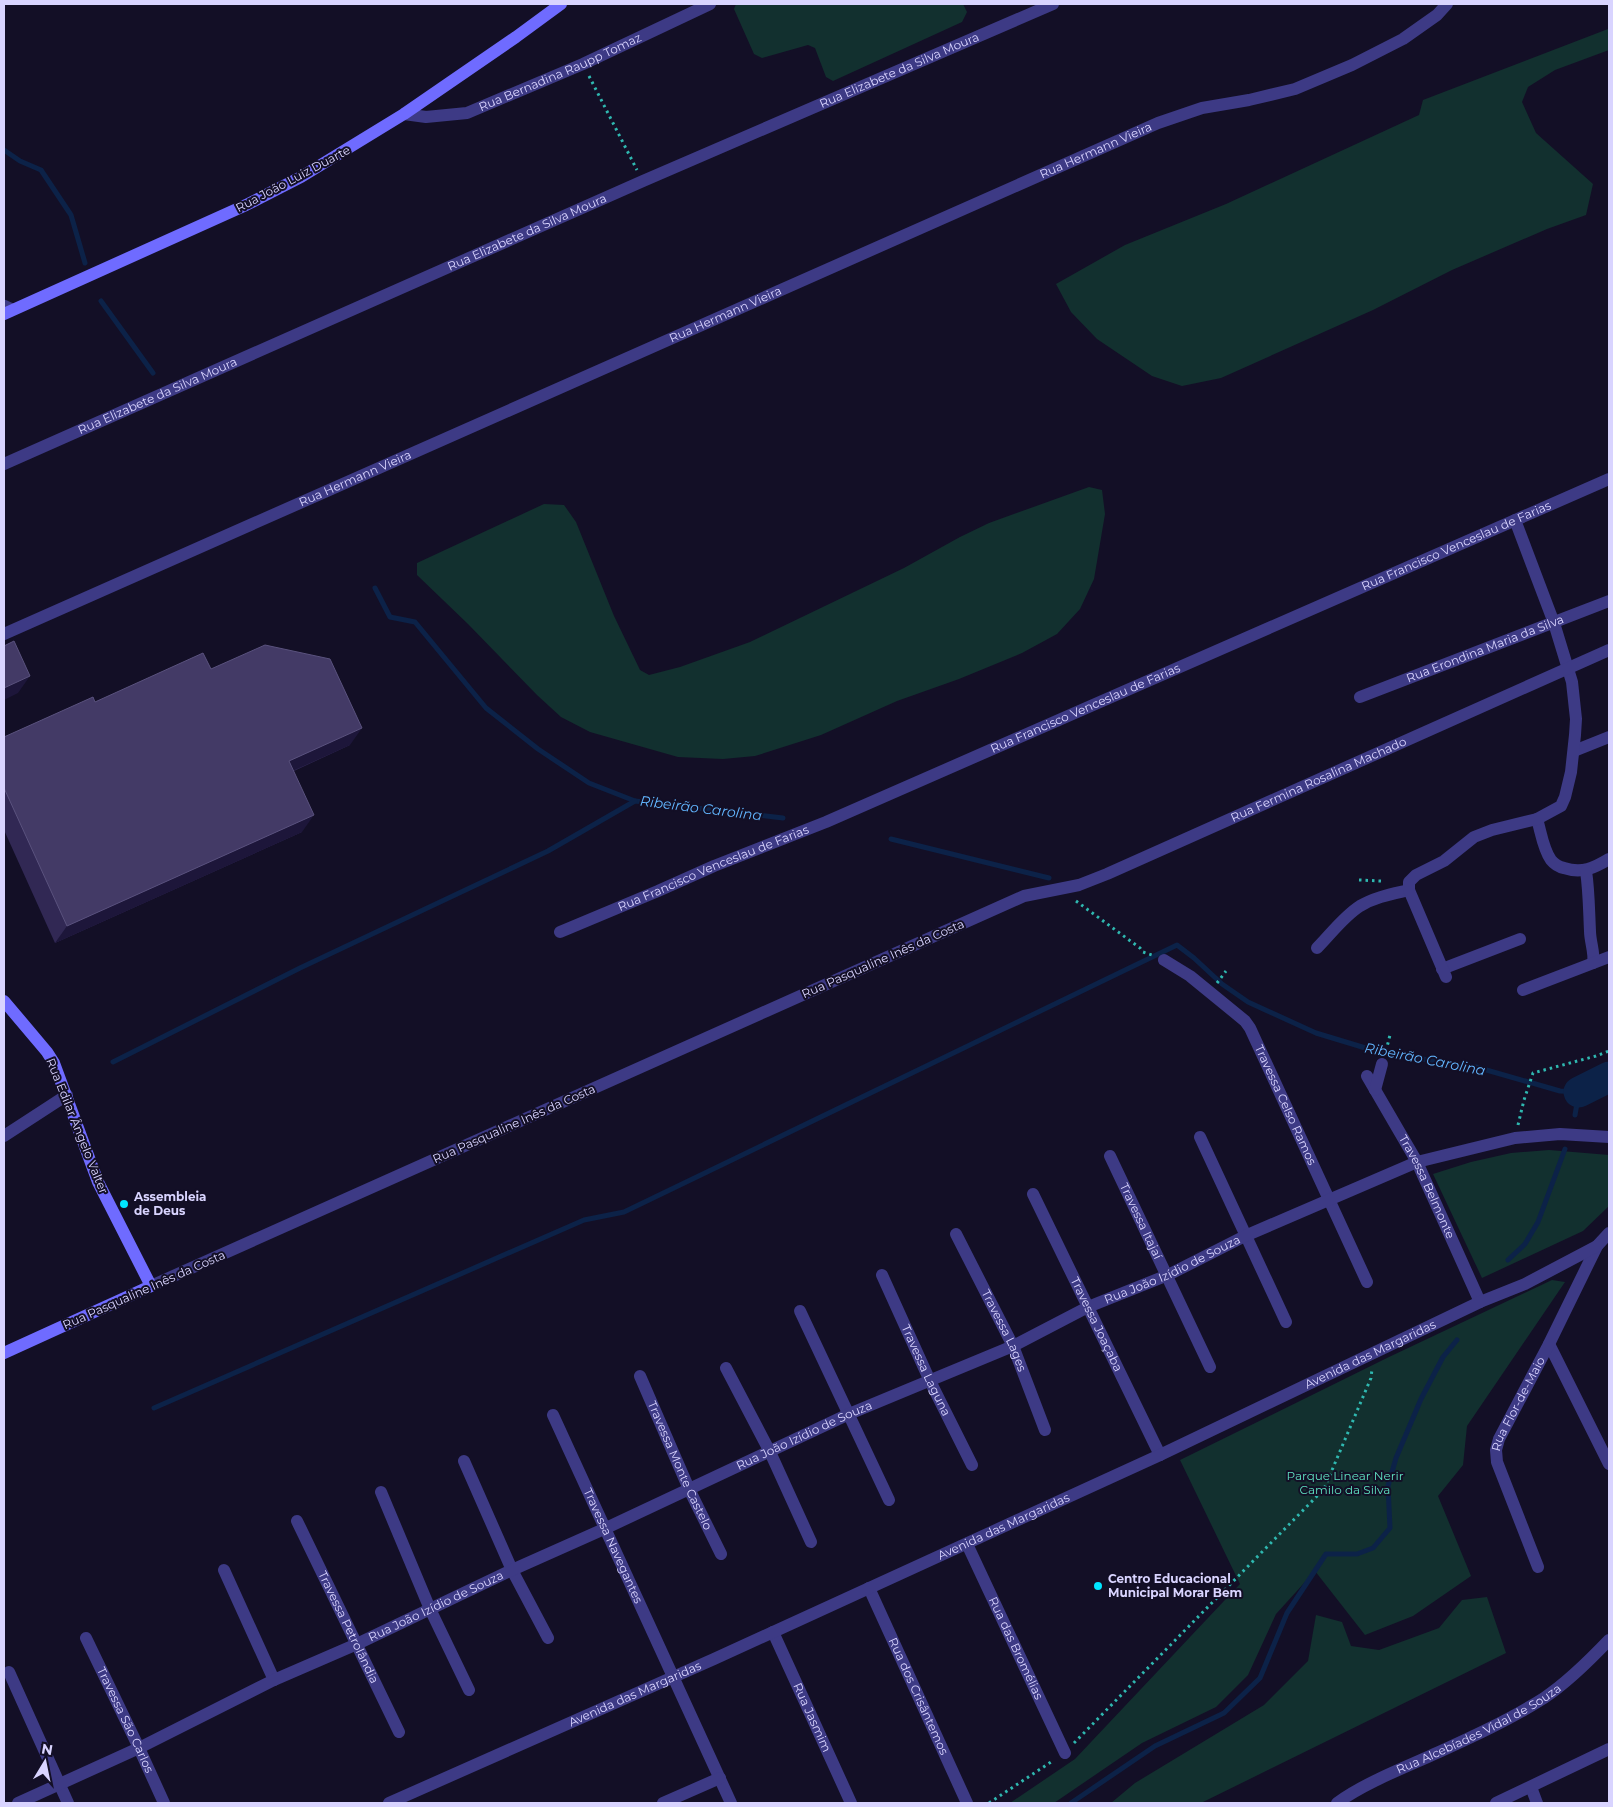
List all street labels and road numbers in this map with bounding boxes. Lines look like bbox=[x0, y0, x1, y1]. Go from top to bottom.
street label: Rua Elizabete da Silva Moura bbox=[817, 29, 981, 111]
street label: Rua Bernadina Raupp Tomaz bbox=[476, 30, 644, 114]
street label: Rua Hermann Vieira bbox=[1037, 119, 1154, 182]
street label: Rua João Luiz Duarte bbox=[233, 142, 353, 215]
street label: Rua Elizabete da Silva Moura bbox=[445, 190, 609, 274]
street label: Rua Hermann Vieira bbox=[667, 283, 784, 346]
street label: Rua Elizabete da Silva Moura bbox=[76, 354, 239, 437]
street label: Rua Hermann Vieira bbox=[296, 447, 413, 509]
street label: Rua Francisco Venceslau de Farias bbox=[1359, 497, 1553, 594]
street label: Rua Erondina Maria da Silva bbox=[1404, 611, 1566, 685]
street label: Rua Francisco Venceslau de Farias bbox=[988, 660, 1182, 756]
street label: Rua Fermina Rosalina Machado bbox=[1228, 733, 1409, 825]
street label: Rua Francisco Venceslau de Farias bbox=[615, 822, 811, 914]
street label: Rua Pasqualine Inês da Costa bbox=[799, 916, 966, 1001]
street label: Travessa Celso Ramos bbox=[1252, 1042, 1320, 1167]
street label: Rua Edilar Ângelo Valter bbox=[43, 1056, 112, 1196]
street label: Rua Pasqualine Inês da Costa bbox=[430, 1081, 597, 1166]
street label: Travessa Belmonte bbox=[1396, 1132, 1458, 1241]
street label: Travessa Itajaí bbox=[1117, 1180, 1166, 1262]
street label: Rua João Izídio de Souza bbox=[1102, 1232, 1243, 1307]
street label: Rua Pasqualine Inês da Costa bbox=[60, 1247, 227, 1332]
street label: Travessa Joaçaba bbox=[1068, 1274, 1126, 1374]
street label: Travessa Lages bbox=[979, 1287, 1030, 1374]
street label: Avenida das Margaridas bbox=[1302, 1316, 1438, 1392]
street label: Travessa Laguna bbox=[898, 1322, 954, 1418]
street label: Rua Flor-de-Maio bbox=[1488, 1354, 1548, 1453]
street label: Rua João Izídio de Souza bbox=[734, 1397, 874, 1473]
street label: Travessa Monte Castelo bbox=[645, 1399, 716, 1532]
street label: Travessa Navegantes bbox=[581, 1486, 646, 1606]
street label: Avenida das Margaridas bbox=[935, 1489, 1072, 1563]
street label: Rua João Izídio de Souza bbox=[366, 1567, 506, 1645]
street label: Travessa Petrolândia bbox=[315, 1568, 382, 1686]
street label: Rua das Bromélias bbox=[986, 1594, 1047, 1702]
street label: Rua dos Crisântemos bbox=[886, 1635, 952, 1757]
street label: Avenida das Margaridas bbox=[566, 1658, 704, 1729]
street label: Travessa São Carlos bbox=[94, 1664, 157, 1775]
street label: Rua Jasmim bbox=[790, 1680, 835, 1754]
street label: Rua Alcebíades Vidal de Souza bbox=[1394, 1680, 1564, 1777]

